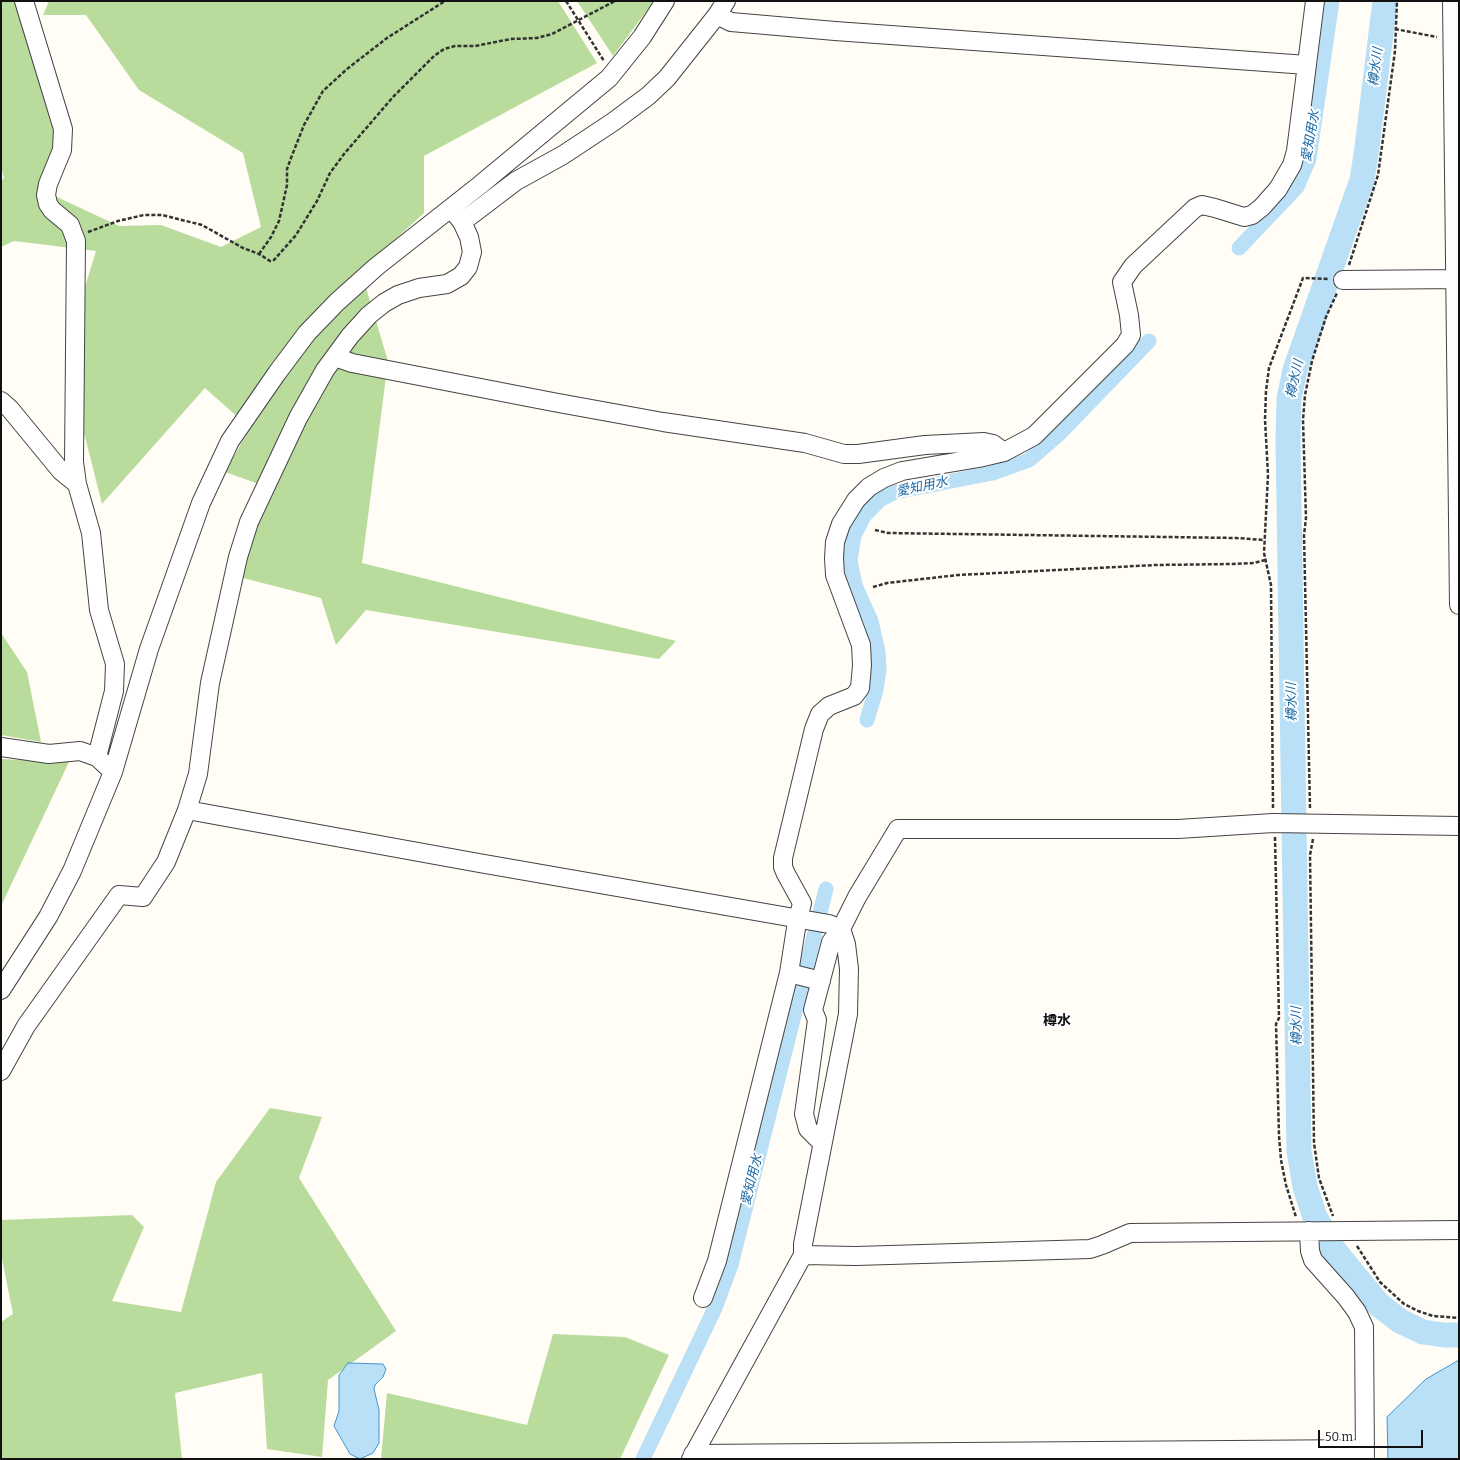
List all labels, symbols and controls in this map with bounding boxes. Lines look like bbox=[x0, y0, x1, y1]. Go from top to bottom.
water label: 樽水川 bbox=[1366, 47, 1386, 87]
water label: 愛知用水 bbox=[1299, 109, 1323, 163]
water label: 樽水川 bbox=[1283, 358, 1307, 400]
water label: 愛知用水 bbox=[895, 474, 949, 500]
water label: 樽水川 bbox=[1284, 682, 1300, 722]
water label: 樽水川 bbox=[1289, 1006, 1305, 1046]
district label: 樽水 bbox=[1043, 1013, 1071, 1029]
water label: 愛知用水 bbox=[738, 1153, 766, 1207]
scale bar bbox=[1320, 1422, 1425, 1448]
text: 50 m bbox=[1325, 1430, 1353, 1444]

